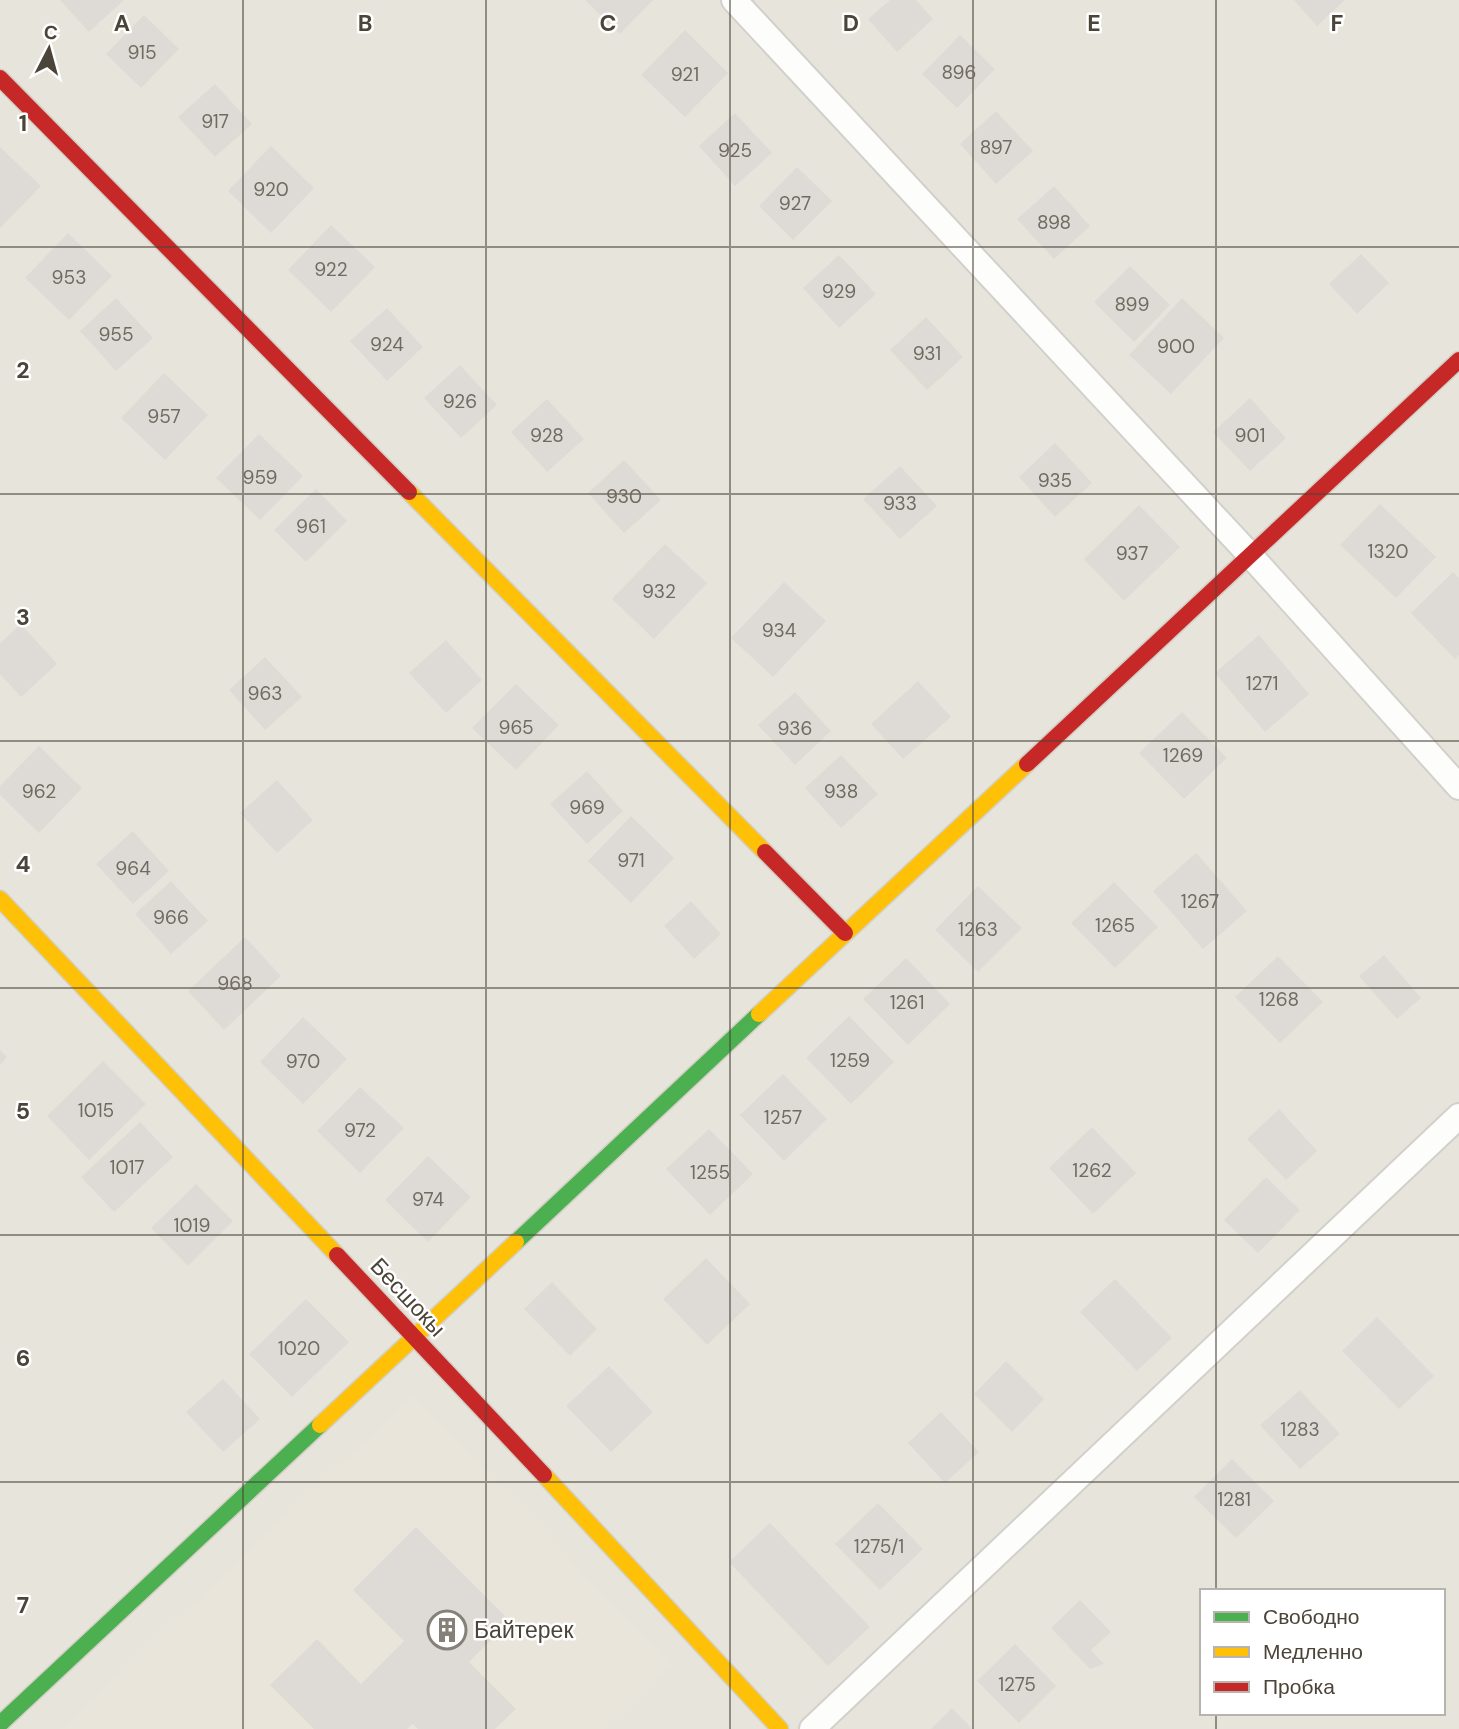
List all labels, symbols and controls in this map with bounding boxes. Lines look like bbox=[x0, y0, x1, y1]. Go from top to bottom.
text: A bbox=[114, 8, 130, 38]
text: B bbox=[358, 8, 372, 38]
text: C bbox=[600, 8, 616, 38]
text: D bbox=[843, 8, 859, 38]
text: E bbox=[1087, 8, 1101, 38]
text: F bbox=[1331, 8, 1344, 38]
north arrow bbox=[14, 14, 84, 84]
text: С bbox=[43, 19, 59, 46]
house number: 915 bbox=[127, 40, 157, 65]
house number: 896 bbox=[942, 60, 976, 85]
house number: 921 bbox=[671, 62, 699, 87]
text: 1 bbox=[19, 108, 27, 138]
house number: 917 bbox=[201, 109, 229, 134]
house number: 897 bbox=[980, 135, 1012, 160]
house number: 925 bbox=[718, 138, 752, 163]
house number: 920 bbox=[253, 177, 289, 202]
house number: 927 bbox=[779, 191, 811, 216]
house number: 898 bbox=[1037, 210, 1071, 235]
house number: 922 bbox=[314, 257, 348, 282]
house number: 953 bbox=[52, 265, 86, 290]
house number: 929 bbox=[822, 279, 856, 304]
house number: 899 bbox=[1115, 292, 1149, 317]
house number: 955 bbox=[98, 322, 134, 347]
house number: 924 bbox=[370, 332, 404, 357]
house number: 900 bbox=[1157, 334, 1195, 359]
house number: 931 bbox=[913, 341, 941, 366]
text: 2 bbox=[16, 355, 30, 385]
house number: 926 bbox=[443, 389, 477, 414]
house number: 957 bbox=[147, 404, 181, 429]
house number: 928 bbox=[530, 423, 564, 448]
house number: 901 bbox=[1235, 423, 1265, 448]
house number: 959 bbox=[243, 465, 277, 490]
house number: 935 bbox=[1038, 468, 1072, 493]
house number: 930 bbox=[606, 484, 642, 509]
house number: 933 bbox=[883, 491, 917, 516]
house number: 961 bbox=[296, 514, 326, 539]
house number: 1320 bbox=[1368, 539, 1408, 564]
house number: 937 bbox=[1116, 541, 1148, 566]
house number: 932 bbox=[642, 579, 676, 604]
text: 3 bbox=[16, 602, 30, 632]
house number: 934 bbox=[762, 618, 796, 643]
house number: 1271 bbox=[1246, 671, 1278, 696]
house number: 963 bbox=[247, 681, 283, 706]
house number: 965 bbox=[498, 715, 534, 740]
house number: 936 bbox=[778, 716, 812, 741]
house number: 1269 bbox=[1163, 743, 1203, 768]
house number: 962 bbox=[22, 779, 56, 804]
house number: 938 bbox=[824, 779, 858, 804]
house number: 969 bbox=[569, 795, 605, 820]
house number: 971 bbox=[617, 848, 645, 873]
text: 4 bbox=[16, 849, 31, 879]
house number: 964 bbox=[115, 856, 151, 881]
house number: 1267 bbox=[1181, 889, 1219, 914]
house number: 966 bbox=[153, 905, 189, 930]
house number: 1265 bbox=[1095, 913, 1135, 938]
house number: 1263 bbox=[958, 917, 998, 942]
house number: 968 bbox=[217, 971, 253, 996]
house number: 1268 bbox=[1259, 987, 1299, 1012]
house number: 1261 bbox=[890, 990, 924, 1015]
house number: 1259 bbox=[830, 1048, 870, 1073]
house number: 970 bbox=[286, 1049, 320, 1074]
text: 5 bbox=[16, 1096, 30, 1126]
house number: 1015 bbox=[78, 1098, 114, 1123]
house number: 1257 bbox=[764, 1105, 802, 1130]
house number: 972 bbox=[344, 1118, 376, 1143]
house number: 1017 bbox=[110, 1155, 145, 1180]
house number: 1262 bbox=[1072, 1158, 1112, 1183]
house number: 1255 bbox=[690, 1160, 730, 1185]
house number: 974 bbox=[412, 1187, 444, 1212]
house number: 1019 bbox=[174, 1213, 210, 1238]
street label: Бесшокы bbox=[364, 1251, 452, 1343]
house number: 1020 bbox=[278, 1336, 320, 1361]
text: 6 bbox=[16, 1343, 30, 1373]
house number: 1283 bbox=[1280, 1417, 1320, 1442]
house number: 1281 bbox=[1217, 1487, 1251, 1512]
house number: 1275/1 bbox=[854, 1534, 904, 1559]
legend bbox=[1200, 1589, 1445, 1715]
text: 7 bbox=[17, 1590, 29, 1620]
text: Свободно bbox=[1263, 1603, 1360, 1631]
building icon: Байтерек bbox=[426, 1609, 468, 1651]
place label: Байтерек bbox=[474, 1615, 574, 1645]
text: Медленно bbox=[1263, 1638, 1363, 1666]
house number: 1275 bbox=[998, 1672, 1036, 1697]
text: Пробка bbox=[1263, 1673, 1335, 1701]

